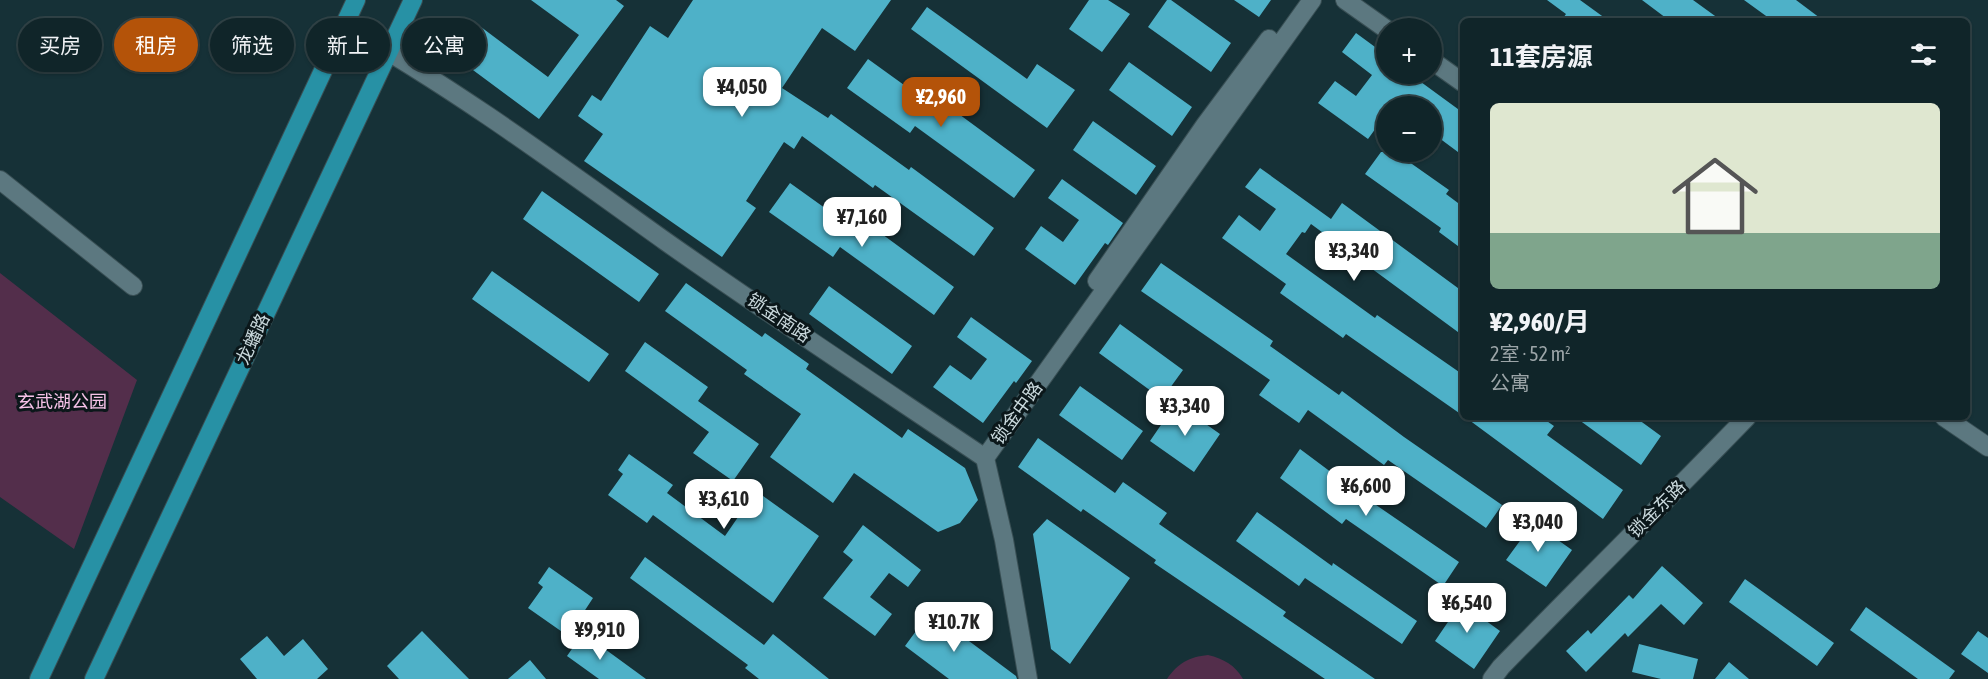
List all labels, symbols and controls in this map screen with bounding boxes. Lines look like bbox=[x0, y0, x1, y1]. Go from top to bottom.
chip: 买房 bbox=[18, 18, 102, 72]
chip: 租房 bbox=[114, 18, 198, 72]
chip: 筛选 bbox=[210, 18, 294, 72]
chip: 新上 bbox=[306, 18, 390, 72]
chip: 公寓 bbox=[402, 18, 486, 72]
map controls bbox=[1376, 18, 1442, 162]
button: + bbox=[1376, 18, 1442, 84]
icon: filters bbox=[1907, 38, 1940, 71]
text: 11套房源 bbox=[1490, 42, 1592, 72]
pin: ¥4,050 bbox=[693, 67, 791, 118]
text: ¥4,050 bbox=[717, 75, 767, 98]
pin: ¥2,960 bbox=[892, 77, 990, 128]
text: ¥2,960 bbox=[916, 85, 966, 108]
button: − bbox=[1376, 96, 1442, 162]
icon: home bbox=[1661, 142, 1769, 250]
pin: ¥7,160 bbox=[813, 197, 911, 248]
text: ¥7,160 bbox=[837, 205, 887, 228]
pin: ¥3,340 bbox=[1305, 231, 1403, 282]
text: ¥3,340 bbox=[1329, 239, 1379, 262]
street label: 锁金南路 bbox=[744, 289, 815, 346]
text: ¥2,960/月 bbox=[1490, 307, 1590, 337]
street label: 龙蟠路 bbox=[232, 310, 273, 368]
text: 2室 · 52 m² bbox=[1490, 342, 1571, 365]
text: 公寓 bbox=[1490, 371, 1530, 394]
street label: 锁金中路 bbox=[987, 377, 1046, 448]
pin: ¥3,340 bbox=[1136, 386, 1234, 437]
park label: 玄武湖公园 bbox=[17, 391, 107, 412]
text: ¥3,340 bbox=[1160, 394, 1210, 417]
pin: ¥6,600 bbox=[1317, 466, 1415, 517]
text: ¥6,600 bbox=[1341, 474, 1391, 497]
street label: 锁金东路 bbox=[1624, 476, 1690, 542]
pin: ¥3,610 bbox=[675, 479, 773, 530]
text: ¥3,610 bbox=[699, 487, 749, 510]
pin: ¥3,040 bbox=[1489, 502, 1587, 553]
text: ¥3,040 bbox=[1513, 510, 1563, 533]
pin: ¥6,540 bbox=[1418, 583, 1516, 634]
text: ¥6,540 bbox=[1442, 591, 1492, 614]
pin: ¥10.7K bbox=[905, 602, 1003, 653]
pin: ¥9,910 bbox=[551, 610, 649, 661]
text: ¥10.7K bbox=[929, 610, 979, 633]
text: ¥9,910 bbox=[575, 618, 625, 641]

